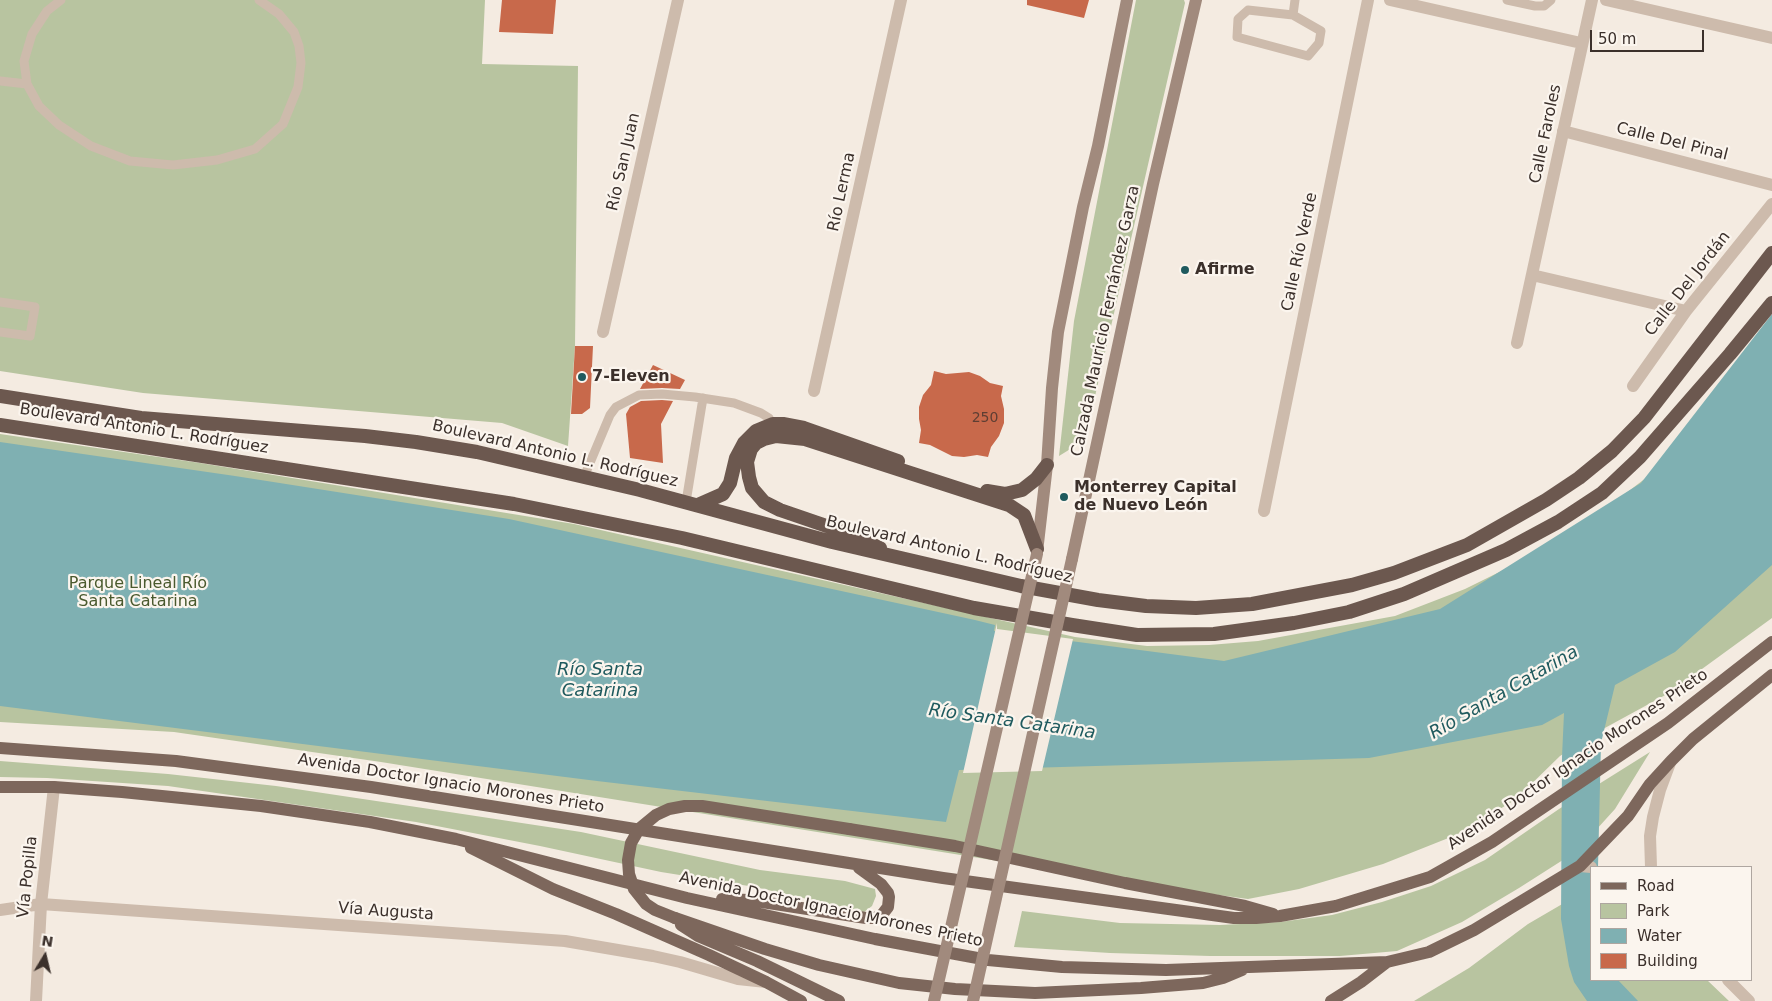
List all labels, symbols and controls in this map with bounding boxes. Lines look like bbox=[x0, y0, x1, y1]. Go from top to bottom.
scale bar bbox=[1592, 20, 1706, 52]
text: 50 m bbox=[1598, 30, 1636, 48]
street label: Calle Faroles bbox=[1526, 83, 1566, 185]
street label: Río San Juan bbox=[603, 111, 645, 213]
street label: Calle Del Pinal bbox=[1614, 119, 1730, 165]
street label: Río Lerma bbox=[824, 151, 860, 233]
street label: Calzada Mauricio Fernández Garza bbox=[1068, 184, 1144, 458]
street label: Calle Río Verde bbox=[1278, 191, 1322, 313]
street label: Calle Del Jordán bbox=[1641, 228, 1735, 340]
place label: Afirme bbox=[1195, 260, 1255, 280]
marker: Afirme bbox=[1179, 264, 1191, 276]
place label: 7-Eleven bbox=[592, 367, 670, 387]
marker: 7-Eleven bbox=[576, 371, 588, 383]
street label: Boulevard Antonio L. Rodríguez bbox=[18, 400, 270, 458]
house number: 250 bbox=[972, 410, 998, 426]
street label: Boulevard Antonio L. Rodríguez bbox=[430, 416, 680, 492]
place label: Monterrey Capital de Nuevo León bbox=[1074, 478, 1237, 516]
marker: Monterrey Capital de Nuevo León bbox=[1058, 491, 1070, 503]
street label: Boulevard Antonio L. Rodríguez bbox=[824, 512, 1074, 588]
park label: Parque Lineal Río Santa Catarina bbox=[69, 574, 207, 612]
water label: Río Santa Catarina bbox=[1426, 642, 1582, 744]
water label: Río Santa Catarina bbox=[557, 659, 643, 702]
street label: Avenida Doctor Ignacio Morones Prieto bbox=[1444, 665, 1712, 855]
water label: Río Santa Catarina bbox=[927, 700, 1097, 744]
street label: Avenida Doctor Ignacio Morones Prieto bbox=[296, 750, 606, 818]
street label: Vía Popilla bbox=[14, 835, 42, 919]
legend bbox=[1590, 866, 1752, 981]
street label: Avenida Doctor Ignacio Morones Prieto bbox=[677, 868, 985, 952]
text: Road bbox=[1637, 877, 1675, 895]
street label: Vía Augusta bbox=[337, 899, 435, 925]
text: Park bbox=[1637, 902, 1669, 920]
text: Water bbox=[1637, 927, 1681, 945]
north arrow bbox=[20, 931, 70, 981]
text: N bbox=[40, 932, 54, 950]
text: Building bbox=[1637, 952, 1698, 970]

